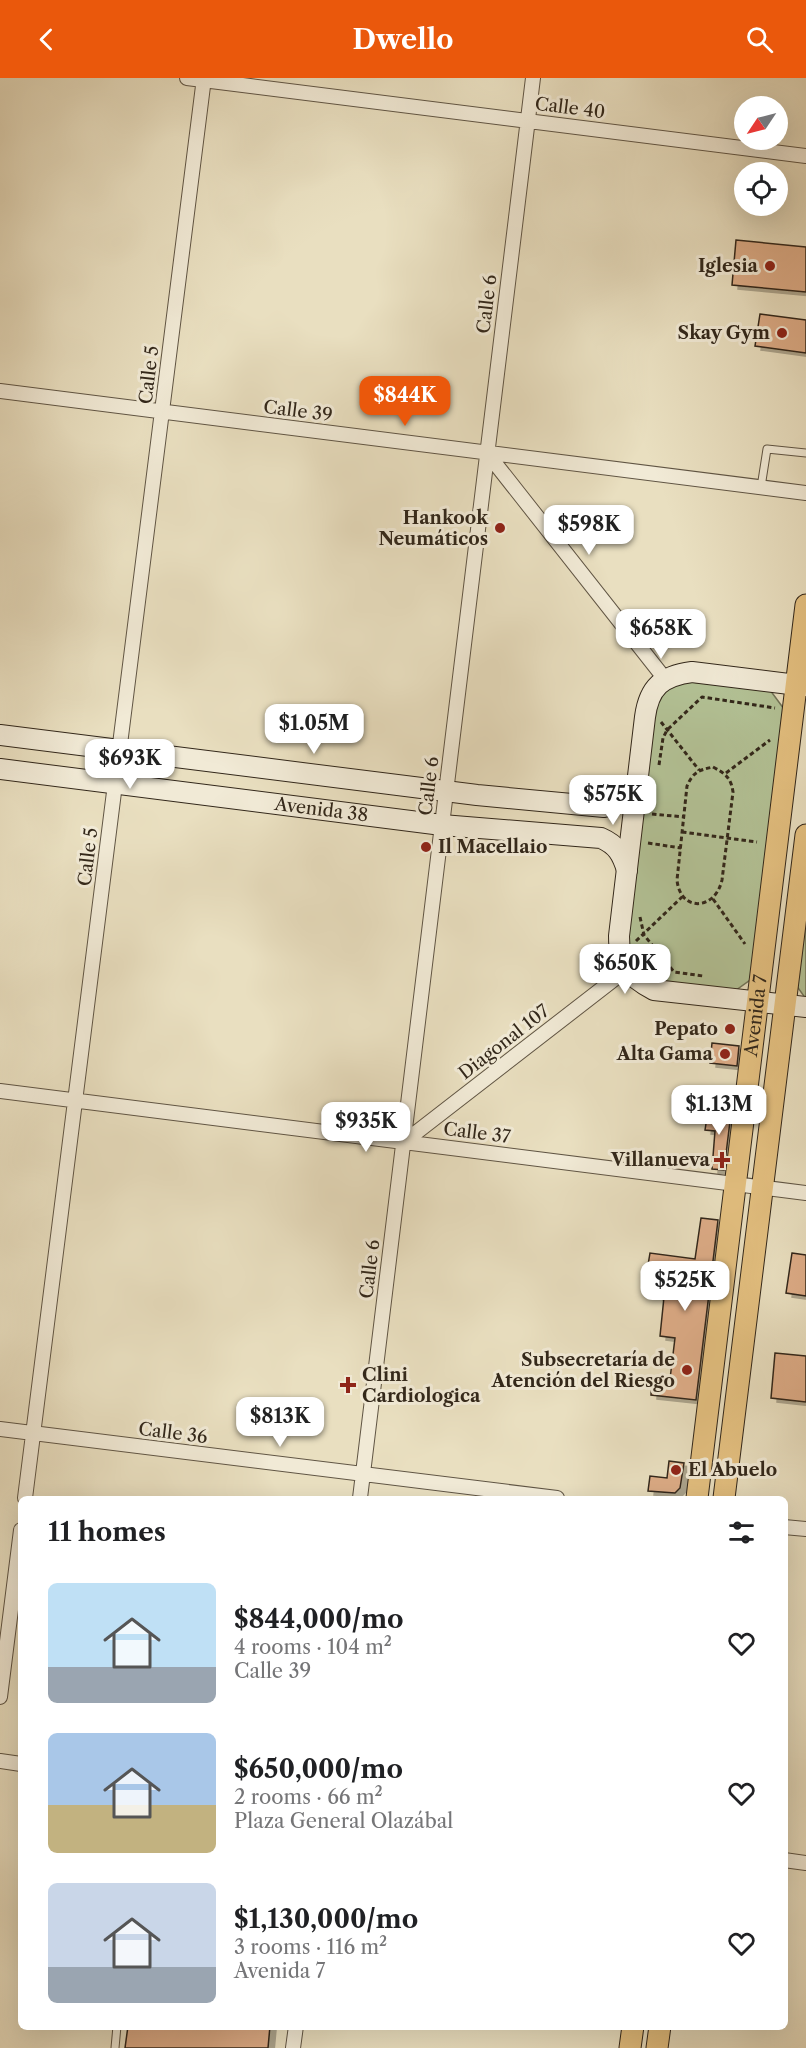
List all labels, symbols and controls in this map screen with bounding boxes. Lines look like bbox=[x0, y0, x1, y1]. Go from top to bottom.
icon: back bbox=[30, 23, 63, 56]
text: Dwello bbox=[353, 23, 453, 56]
icon: search bbox=[743, 23, 776, 56]
street label: Calle 40 bbox=[534, 93, 606, 123]
north arrow bbox=[734, 96, 788, 150]
map controls bbox=[734, 96, 788, 216]
button: locate bbox=[734, 162, 788, 216]
place label: Iglesia bbox=[698, 255, 759, 277]
marker: Iglesia bbox=[763, 259, 777, 273]
street label: Calle 6 bbox=[472, 273, 502, 335]
place label: Skay Gym bbox=[678, 322, 770, 344]
marker: Skay Gym bbox=[775, 326, 789, 340]
street label: Calle 5 bbox=[135, 345, 163, 405]
pin: $844K bbox=[363, 376, 447, 427]
text: $844K bbox=[373, 383, 437, 407]
street label: Calle 39 bbox=[262, 396, 334, 426]
pin: $598K bbox=[547, 505, 631, 556]
place label: Hankook Neumáticos bbox=[378, 507, 489, 550]
text: $598K bbox=[558, 512, 620, 536]
marker: Hankook Neumáticos bbox=[493, 521, 507, 535]
pin: $658K bbox=[619, 609, 703, 660]
text: $658K bbox=[630, 616, 692, 640]
pin: $1.05M bbox=[265, 704, 363, 755]
text: $1.05M bbox=[279, 711, 349, 735]
pin: $693K bbox=[88, 739, 172, 790]
text: $693K bbox=[99, 746, 161, 770]
street label: Calle 6 bbox=[414, 755, 444, 817]
pin: $575K bbox=[571, 775, 655, 826]
text: $575K bbox=[583, 782, 643, 806]
street label: Avenida 38 bbox=[272, 793, 369, 827]
street label: Calle 5 bbox=[74, 827, 102, 887]
place label: Il Macellaio bbox=[438, 836, 547, 858]
marker: Il Macellaio bbox=[419, 840, 433, 854]
pin: $650K bbox=[583, 944, 667, 995]
text: $650K bbox=[594, 951, 656, 975]
street label: Avenida 7 bbox=[740, 973, 772, 1059]
street label: Diagonal 107 bbox=[454, 1000, 554, 1084]
place label: Pepato bbox=[654, 1018, 718, 1040]
marker: Pepato bbox=[723, 1022, 737, 1036]
place label: Alta Gama bbox=[616, 1043, 714, 1065]
marker: Alta Gama bbox=[718, 1047, 732, 1061]
pin: $1.13M bbox=[670, 1085, 768, 1136]
text: $1.13M bbox=[685, 1092, 753, 1116]
pin: $935K bbox=[324, 1102, 408, 1153]
text: $935K bbox=[335, 1109, 397, 1133]
street label: Calle 37 bbox=[442, 1118, 512, 1148]
place label: Villanueva bbox=[610, 1149, 711, 1171]
marker: Villanueva bbox=[715, 1153, 729, 1167]
street label: Calle 6 bbox=[355, 1238, 385, 1300]
pin: $525K bbox=[643, 1261, 727, 1312]
text: $525K bbox=[654, 1268, 716, 1292]
place label: Subsecretaría de Atención del Riesgo bbox=[491, 1349, 675, 1392]
marker: Subsecretaría de Atención del Riesgo bbox=[680, 1363, 694, 1377]
place label: Clini Cardiologica bbox=[362, 1364, 481, 1407]
marker: Clini Cardiologica bbox=[339, 1376, 357, 1394]
pin: $813K bbox=[238, 1397, 322, 1448]
text: $813K bbox=[250, 1404, 310, 1428]
street label: Calle 36 bbox=[137, 1418, 209, 1448]
place label: El Abuelo bbox=[688, 1459, 777, 1481]
marker: El Abuelo bbox=[669, 1463, 683, 1477]
text: 11 homes bbox=[48, 1516, 166, 1548]
icon: filters bbox=[725, 1516, 758, 1549]
text: $844,000/mo bbox=[234, 1603, 404, 1635]
icon: home bbox=[96, 1607, 168, 1679]
icon: heart bbox=[725, 1627, 758, 1660]
text: 4 rooms · 104 m² bbox=[234, 1635, 392, 1659]
text: Calle 39 bbox=[234, 1659, 311, 1683]
text: $650,000/mo bbox=[234, 1753, 403, 1785]
icon: home bbox=[96, 1757, 168, 1829]
icon: heart bbox=[725, 1777, 758, 1810]
text: 2 rooms · 66 m² bbox=[234, 1785, 383, 1809]
text: Plaza General Olazábal bbox=[234, 1809, 453, 1833]
text: $1,130,000/mo bbox=[234, 1903, 418, 1935]
icon: home bbox=[96, 1907, 168, 1979]
icon: heart bbox=[725, 1927, 758, 1960]
text: 3 rooms · 116 m² bbox=[234, 1935, 387, 1959]
text: Avenida 7 bbox=[234, 1959, 325, 1983]

